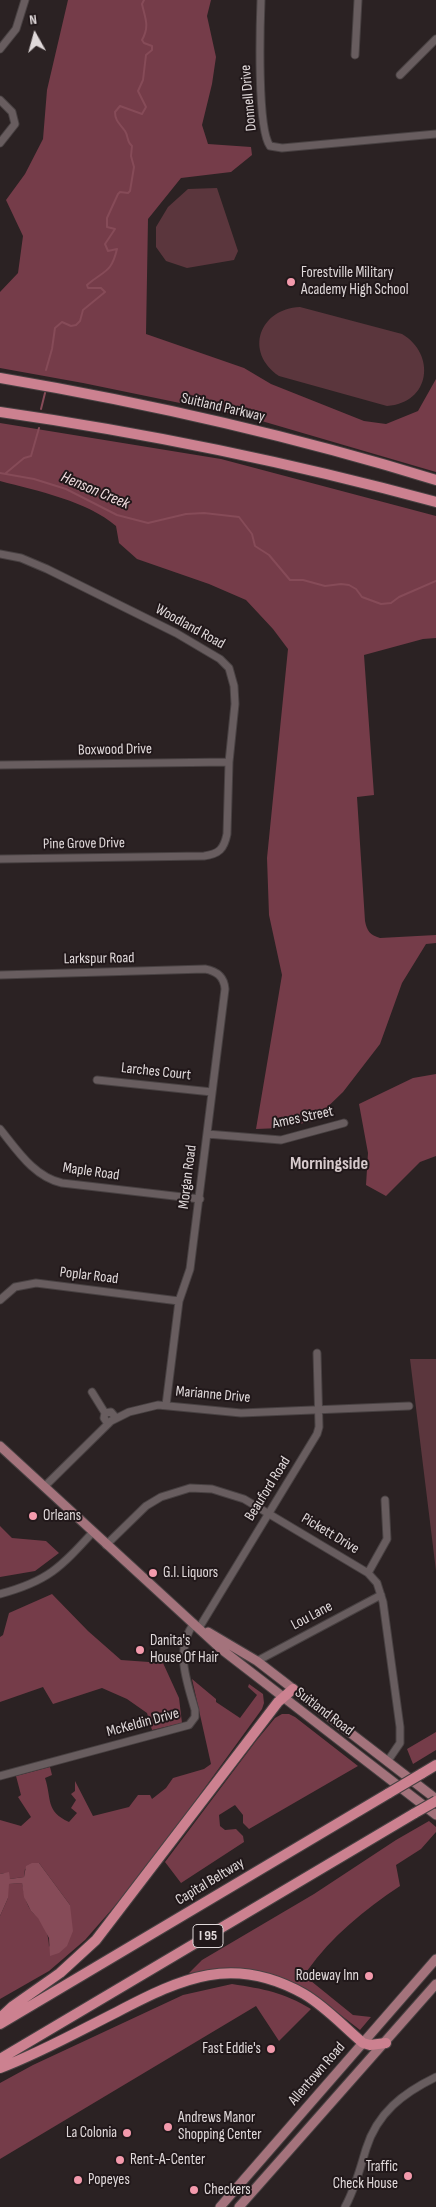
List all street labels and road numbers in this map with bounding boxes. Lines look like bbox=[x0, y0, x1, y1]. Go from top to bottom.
street label: Donnell Drive bbox=[237, 64, 261, 132]
street label: Suitland Parkway bbox=[179, 390, 267, 426]
street label: Woodland Road bbox=[152, 601, 228, 653]
street label: Boxwood Drive bbox=[78, 740, 152, 760]
street label: Pine Grove Drive bbox=[43, 834, 125, 854]
street label: Larkspur Road bbox=[64, 949, 134, 969]
street label: Larches Court bbox=[120, 1059, 192, 1085]
street label: Ames Street bbox=[271, 1103, 335, 1133]
street label: Morgan Road bbox=[175, 1144, 201, 1210]
street label: Maple Road bbox=[61, 1159, 121, 1185]
street label: Poplar Road bbox=[59, 1263, 119, 1289]
street label: Marianne Drive bbox=[175, 1383, 251, 1407]
street label: Beauford Road bbox=[241, 1453, 295, 1525]
street label: Pickett Drive bbox=[298, 1510, 362, 1558]
street label: Lou Lane bbox=[288, 1598, 336, 1634]
street label: Suitland Road bbox=[291, 1684, 357, 1740]
street label: McKeldin Drive bbox=[105, 1705, 181, 1741]
street label: Capital Beltway bbox=[172, 1854, 248, 1910]
road number: I 95 bbox=[193, 1924, 223, 1948]
street label: Allentown Road bbox=[285, 2039, 349, 2109]

